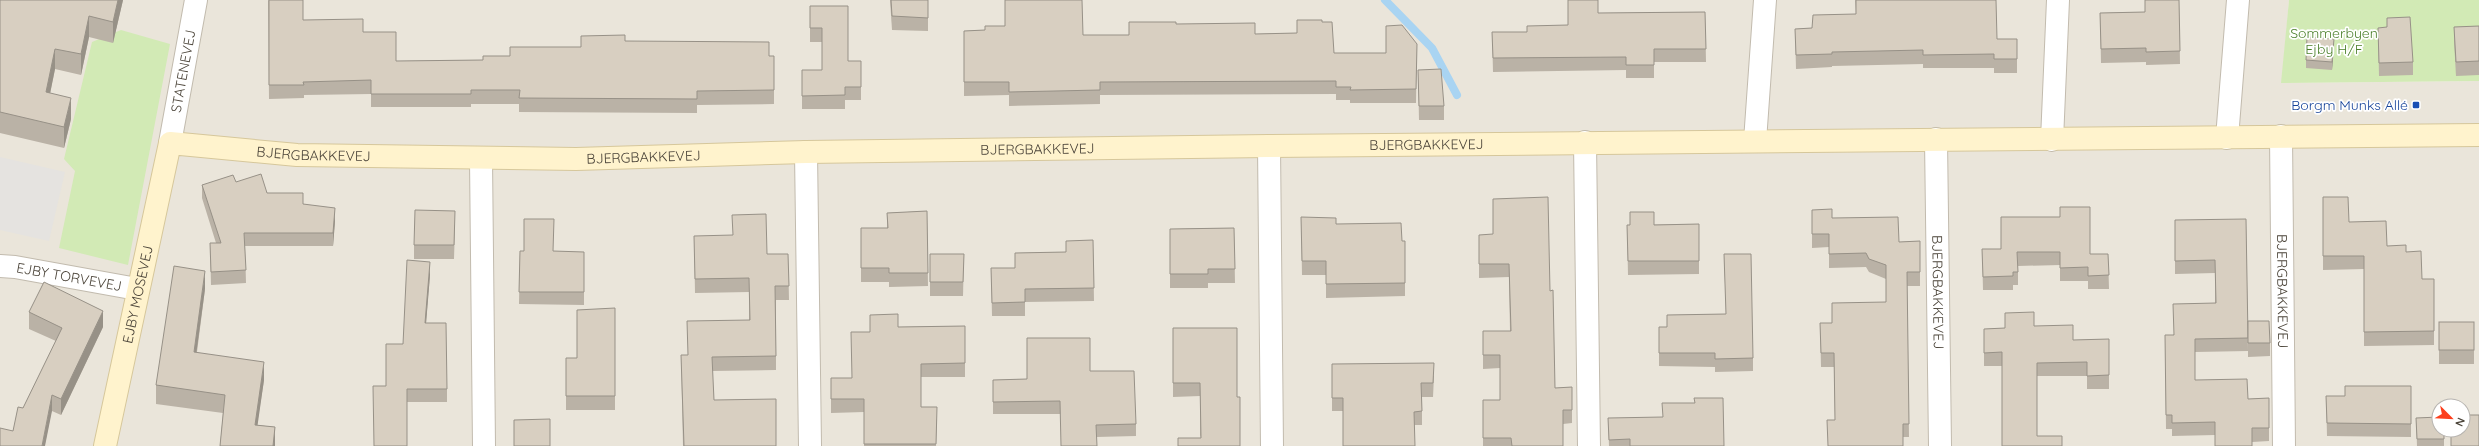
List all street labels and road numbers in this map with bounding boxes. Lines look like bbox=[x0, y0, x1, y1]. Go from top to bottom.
street label: STATENEVEJ bbox=[167, 28, 199, 114]
street label: BJERGBAKKEVEJ bbox=[1369, 135, 1484, 154]
street label: BJERGBAKKEVEJ bbox=[980, 139, 1095, 159]
street label: BJERGBAKKEVEJ bbox=[256, 142, 371, 165]
street label: BJERGBAKKEVEJ bbox=[586, 146, 701, 168]
street label: BJERGBAKKEVEJ bbox=[2273, 234, 2292, 348]
street label: BJERGBAKKEVEJ bbox=[1928, 235, 1948, 349]
street label: EJBY MOSEVEJ bbox=[118, 244, 157, 345]
street label: EJBY TORVEVEJ bbox=[15, 258, 123, 295]

